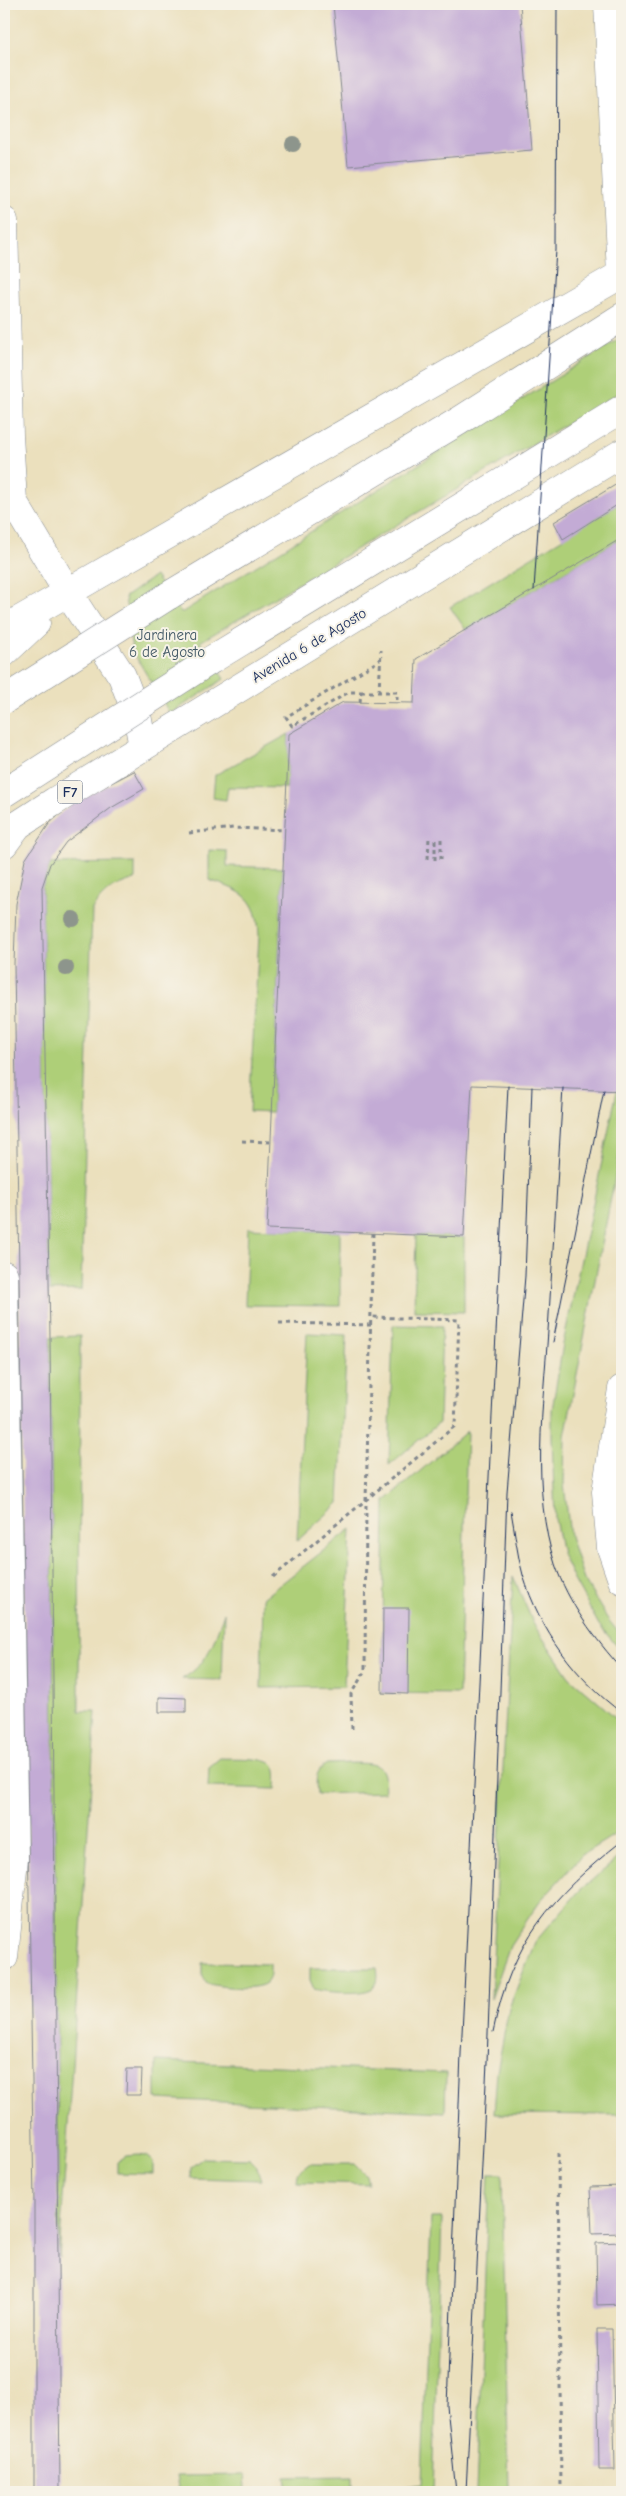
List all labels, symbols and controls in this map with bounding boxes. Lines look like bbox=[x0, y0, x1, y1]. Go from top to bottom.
street label: Avenida 6 de Agosto bbox=[248, 604, 370, 686]
park label: Jardinera 6 de Agosto bbox=[129, 626, 205, 661]
road number: F7 bbox=[58, 780, 82, 804]

